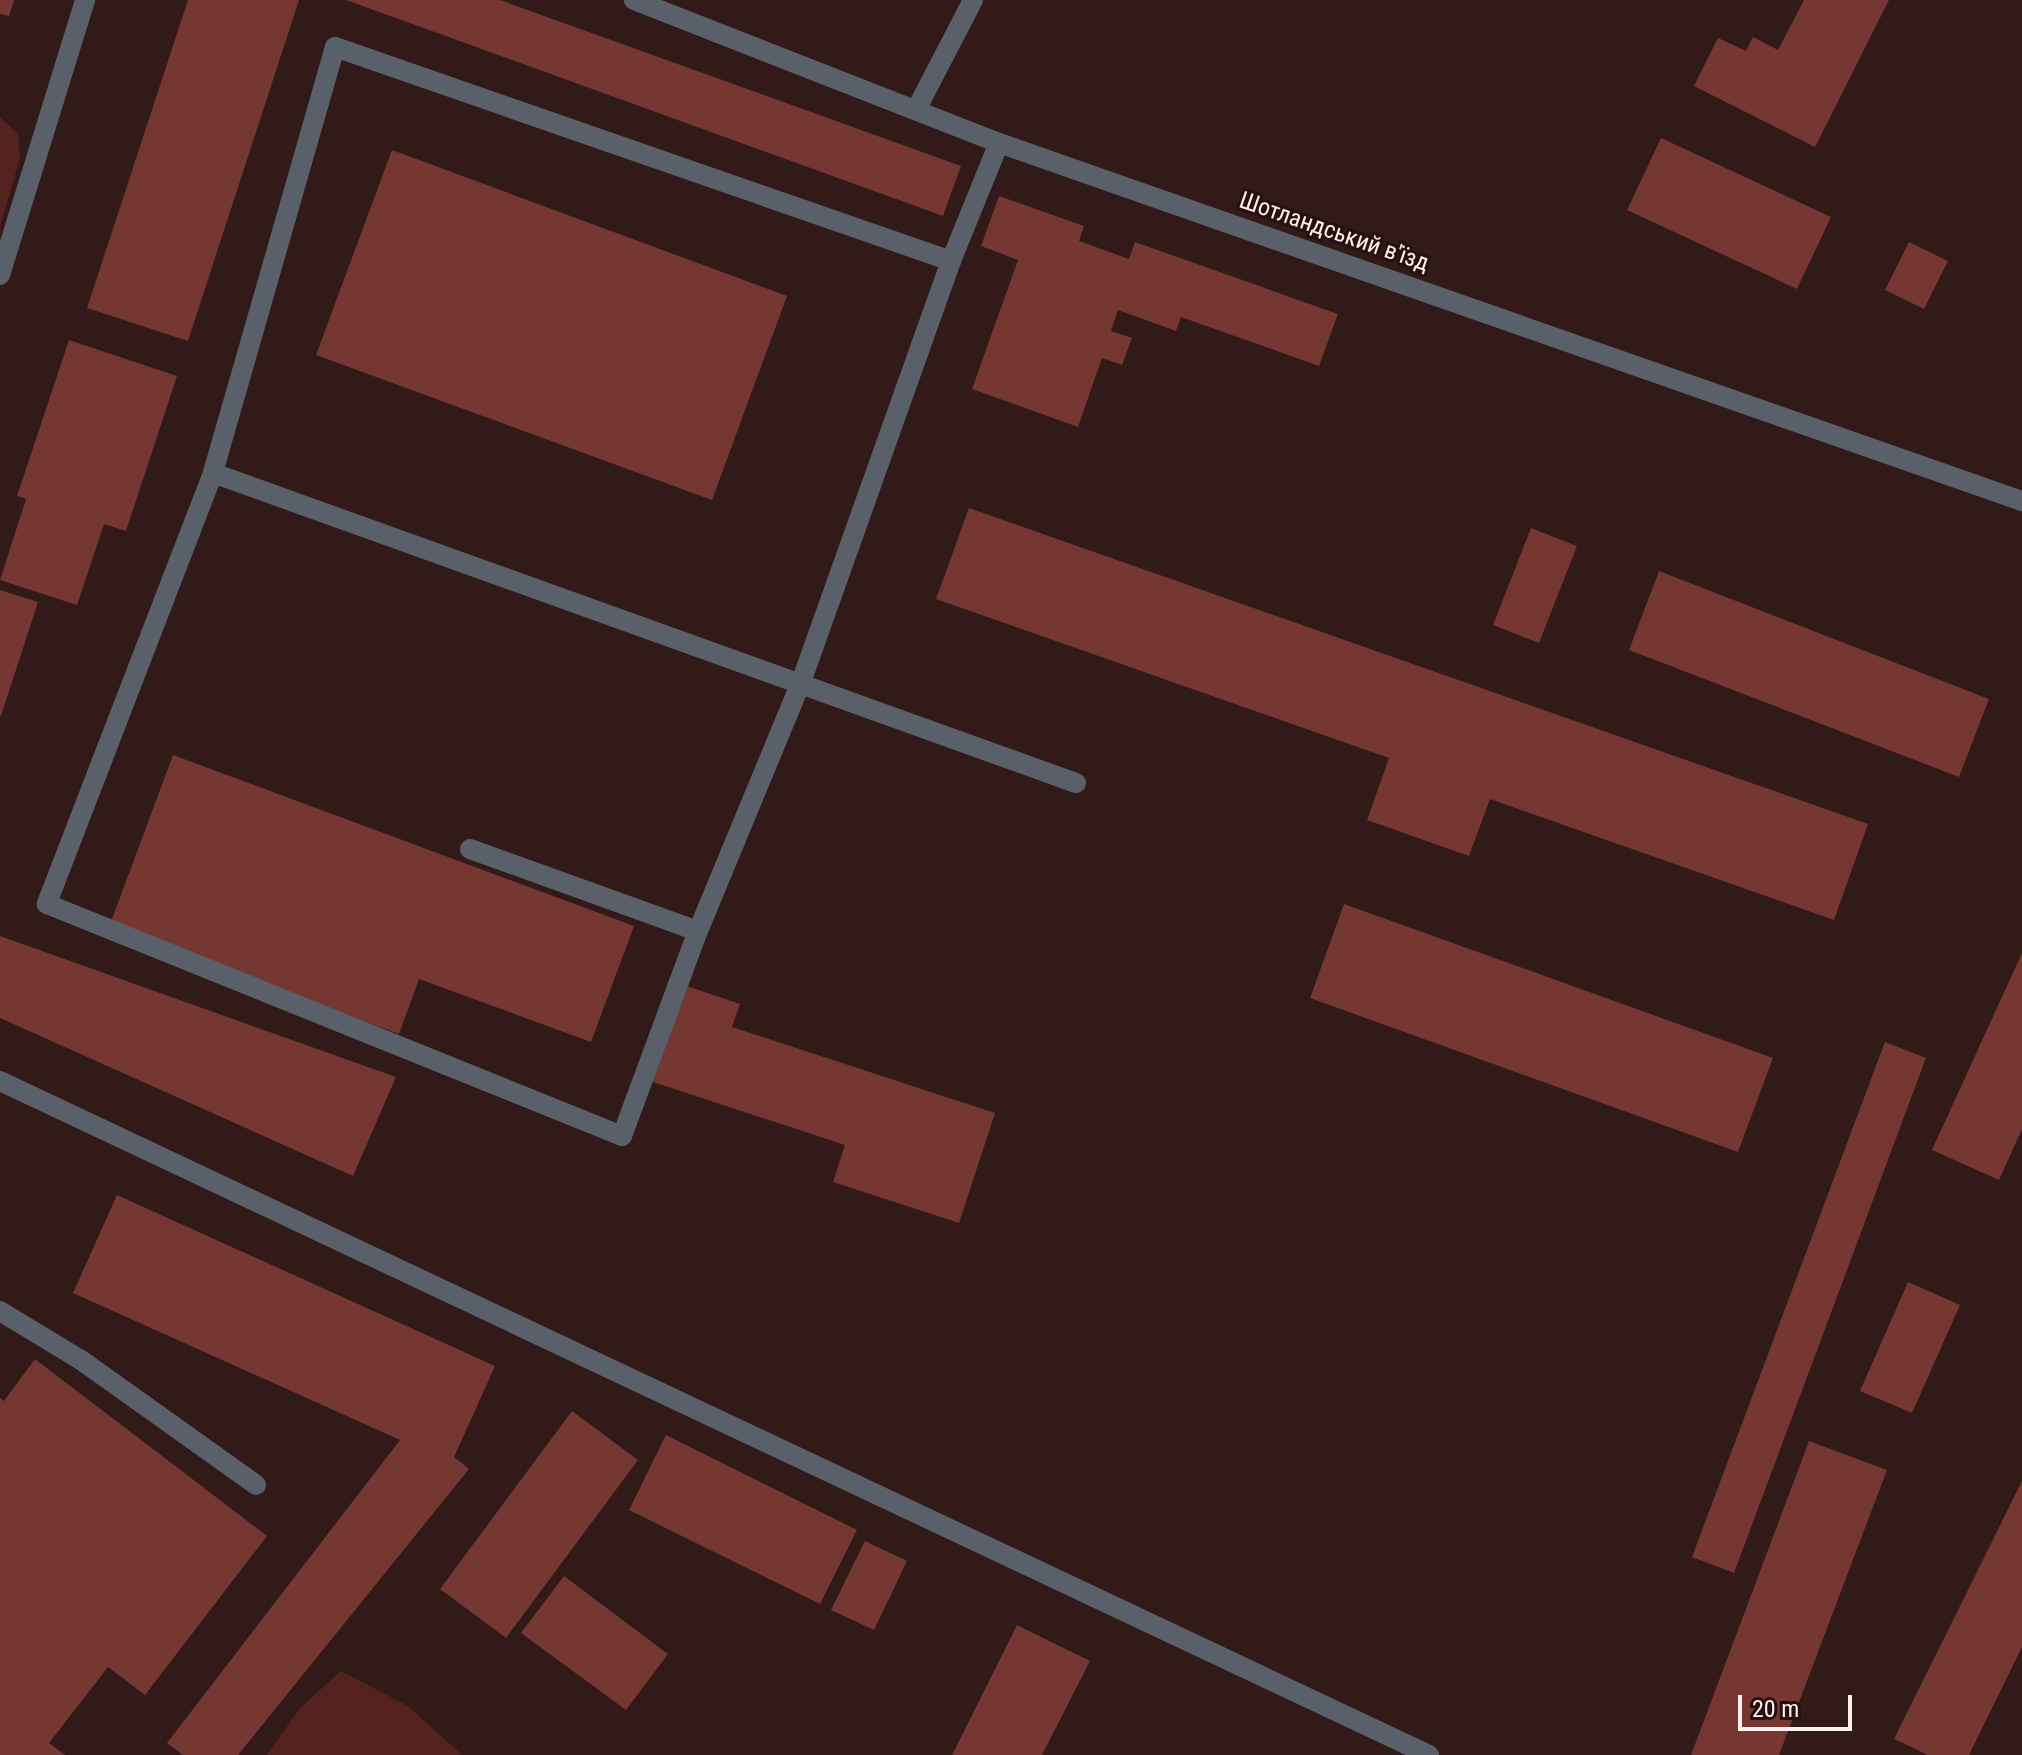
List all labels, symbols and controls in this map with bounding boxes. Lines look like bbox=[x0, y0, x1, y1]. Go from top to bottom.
street label: Шотландський в'їзд bbox=[1235, 186, 1433, 278]
scale bar bbox=[1742, 1679, 1856, 1729]
text: 20 m bbox=[1752, 1695, 1799, 1723]

